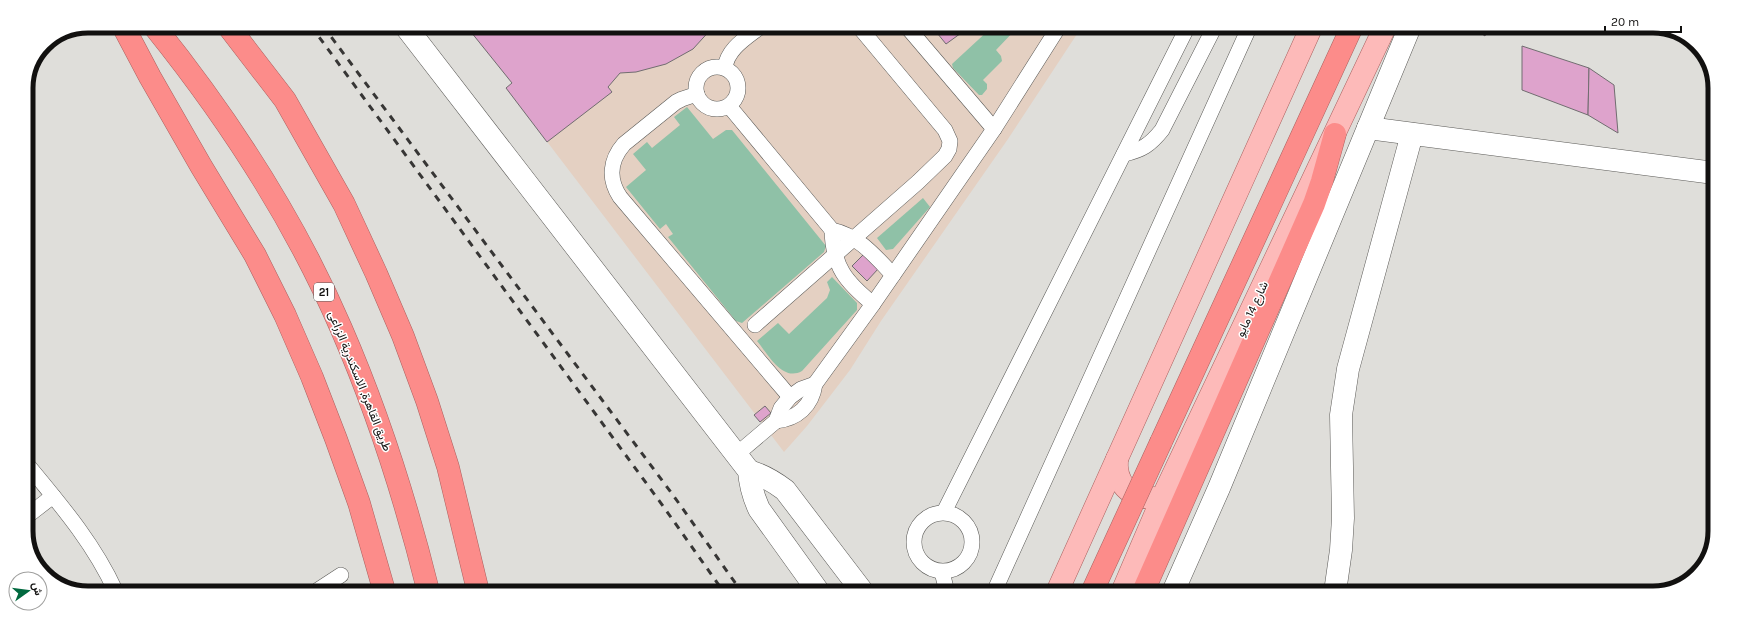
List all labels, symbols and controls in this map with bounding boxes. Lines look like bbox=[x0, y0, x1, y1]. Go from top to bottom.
scale bar bbox=[1605, 8, 1681, 34]
text: 20 m bbox=[1611, 15, 1639, 29]
street label: شارع 14 مايو bbox=[1233, 279, 1273, 340]
road number: 21 bbox=[314, 283, 334, 301]
street label: طريق القاهرة, الاسكندرية الزراعى bbox=[324, 309, 395, 454]
north arrow bbox=[8, 571, 48, 611]
text: ش bbox=[29, 581, 45, 597]

